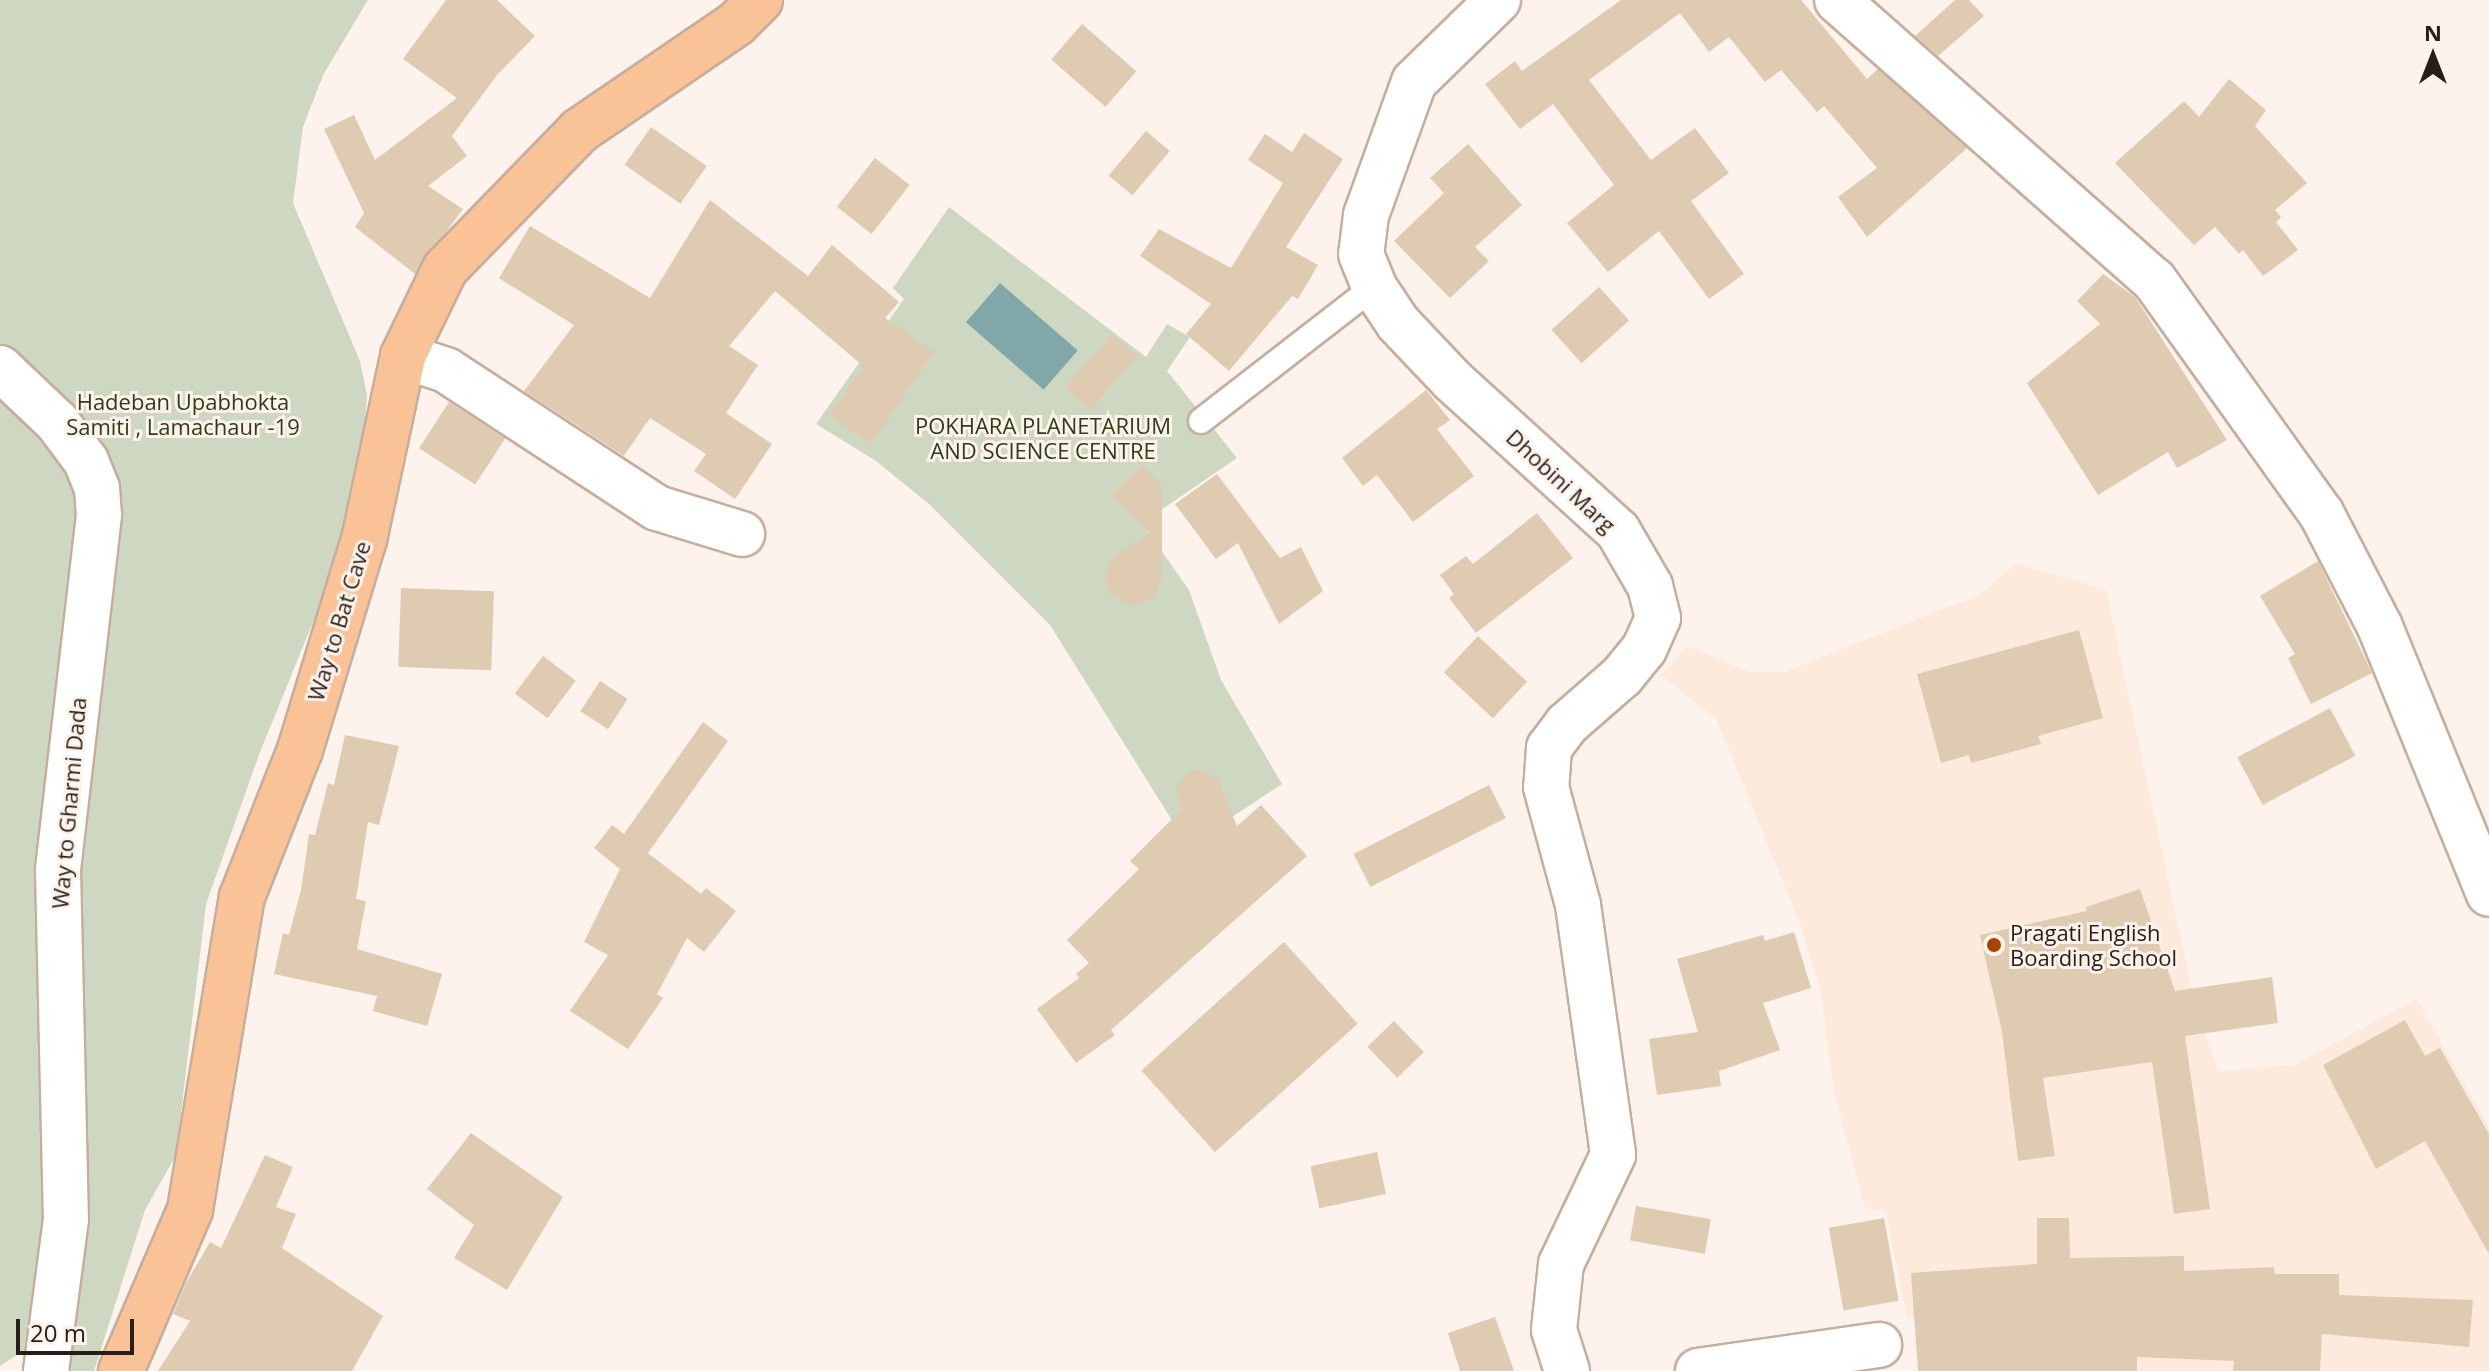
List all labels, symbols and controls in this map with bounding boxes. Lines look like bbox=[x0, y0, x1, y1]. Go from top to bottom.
north arrow bbox=[2393, 16, 2473, 96]
text: N bbox=[2424, 17, 2442, 47]
park label: Hadeban Upabhokta Samiti , Lamachaur -19 bbox=[66, 388, 300, 440]
park label: POKHARA PLANETARIUM AND SCIENCE CENTRE bbox=[915, 412, 1171, 464]
street label: Dhobini Marg bbox=[1501, 424, 1621, 538]
street label: Way to Bat Cave bbox=[302, 538, 376, 704]
street label: Way to Gharmi Dada bbox=[47, 696, 91, 910]
place label: Pragati English Boarding School bbox=[2010, 919, 2177, 970]
marker: Pragati English Boarding School bbox=[1985, 936, 2003, 954]
scale bar bbox=[20, 1303, 138, 1353]
text: 20 m bbox=[30, 1316, 86, 1349]

